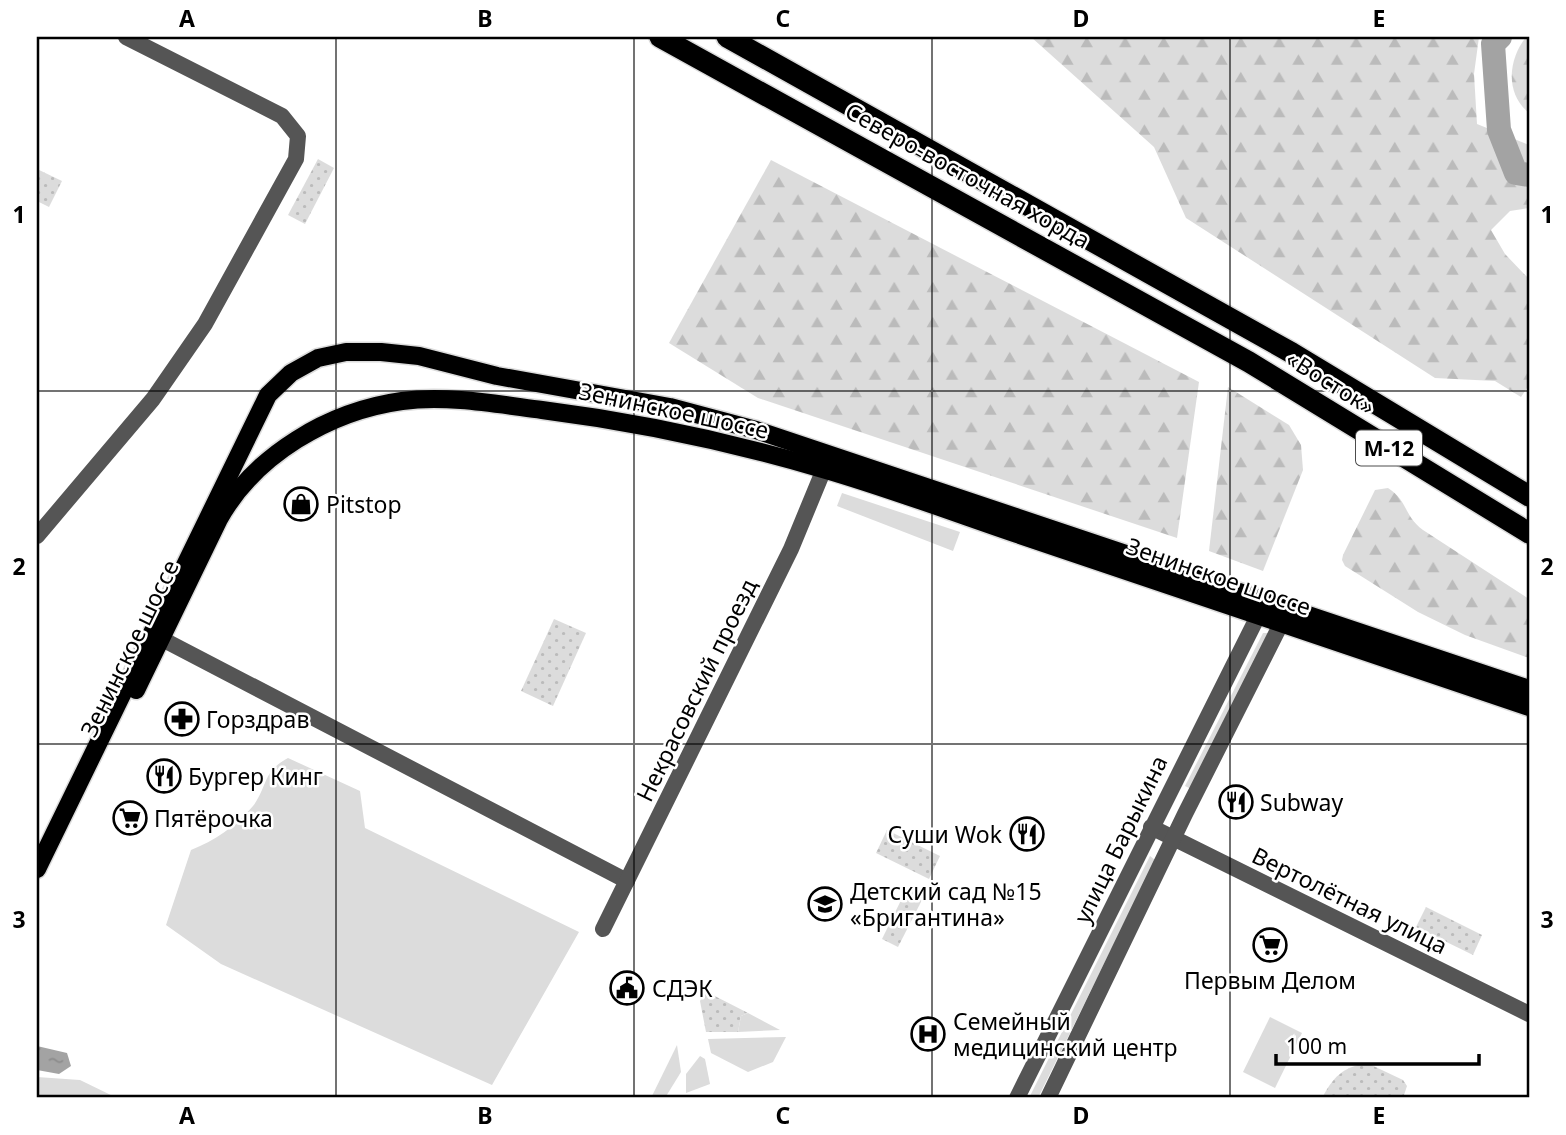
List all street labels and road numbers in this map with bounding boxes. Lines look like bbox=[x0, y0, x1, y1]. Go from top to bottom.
street label: Северо-восточная хорда bbox=[840, 94, 1096, 256]
street label: «Восток» bbox=[1280, 342, 1382, 422]
street label: Зенинское шоссе bbox=[576, 374, 772, 446]
road number: М-12 bbox=[1356, 430, 1422, 466]
street label: Зенинское шоссе bbox=[1123, 529, 1315, 623]
street label: Зенинское шоссе bbox=[72, 554, 186, 742]
street label: Некрасовский проезд bbox=[628, 573, 764, 807]
street label: улица Барыкина bbox=[1066, 750, 1174, 928]
street label: Вертолётная улица bbox=[1247, 839, 1453, 961]

